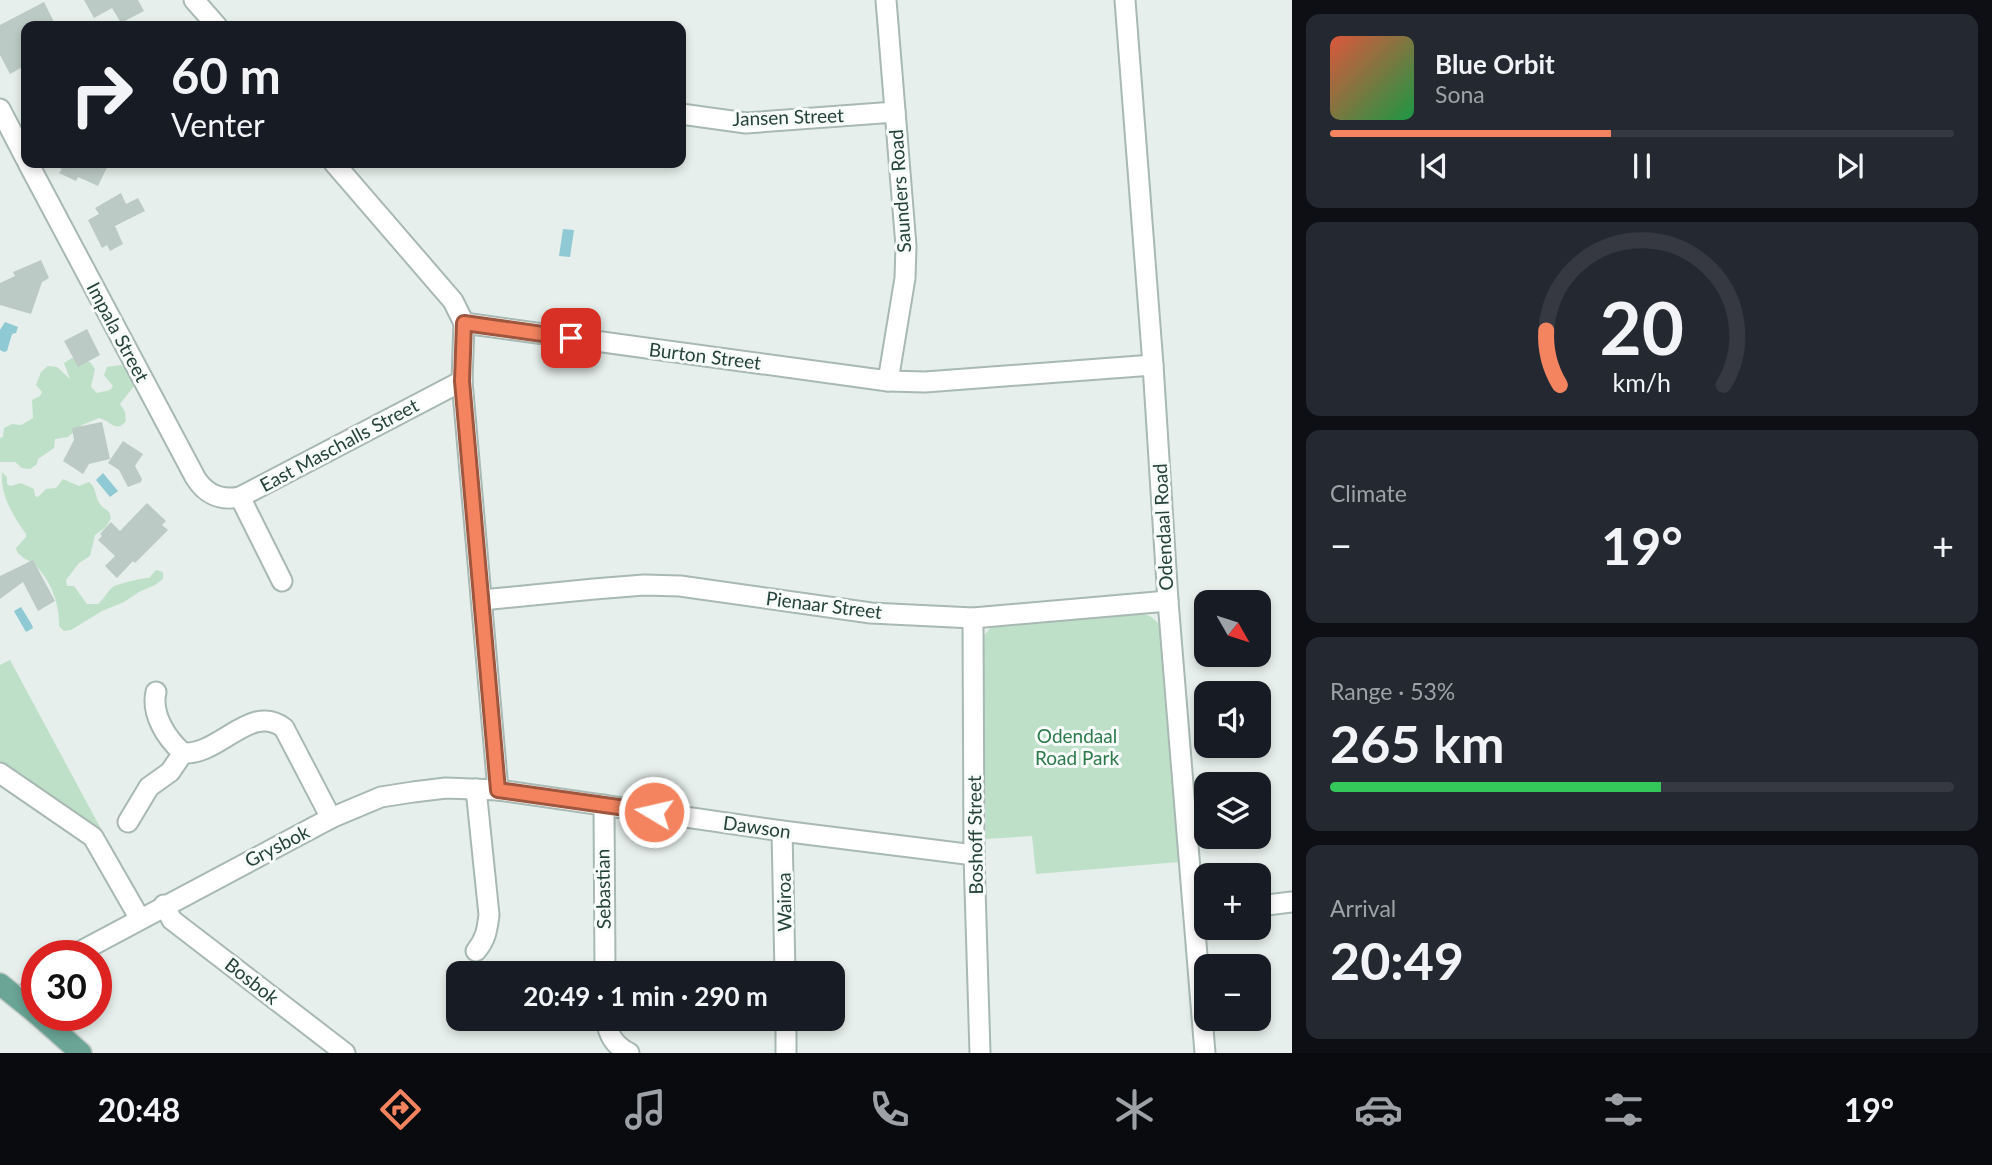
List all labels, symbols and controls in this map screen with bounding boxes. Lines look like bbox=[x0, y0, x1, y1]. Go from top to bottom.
text: 60 m bbox=[171, 46, 281, 104]
text: Blue Orbit bbox=[1435, 48, 1555, 80]
icon: right bbox=[56, 49, 147, 140]
text: Sona bbox=[1435, 80, 1485, 108]
street label: Jansen Street bbox=[732, 103, 844, 130]
text: Venter bbox=[171, 105, 265, 144]
street label: Saunders Road bbox=[884, 129, 915, 253]
icon: previous bbox=[1415, 147, 1453, 185]
icon: pause bbox=[1623, 147, 1661, 185]
icon: next bbox=[1831, 147, 1869, 185]
street label: Impala Street bbox=[83, 278, 154, 386]
text: 20 bbox=[1600, 283, 1684, 371]
pin bbox=[541, 308, 601, 368]
icon: arrive bbox=[552, 319, 590, 357]
street label: Burton Street bbox=[648, 337, 763, 374]
text: km/h bbox=[1613, 366, 1671, 396]
street label: East Maschalls Street bbox=[255, 393, 422, 496]
street label: Odendaal Road bbox=[1148, 463, 1177, 591]
text: Climate bbox=[1330, 479, 1407, 507]
text: 19° bbox=[1601, 514, 1683, 576]
text: − bbox=[1330, 522, 1352, 568]
text: + bbox=[1932, 522, 1954, 568]
street label: Pienaar Street bbox=[765, 586, 884, 623]
north arrow bbox=[1194, 590, 1270, 667]
map controls bbox=[1194, 590, 1271, 1031]
text: Range · 53% bbox=[1330, 677, 1455, 705]
button: sound bbox=[1194, 681, 1271, 758]
text: 265 km bbox=[1330, 712, 1504, 774]
park label: Odendaal Road Park bbox=[1035, 724, 1119, 769]
button: layers bbox=[1194, 772, 1271, 849]
position arrow bbox=[617, 775, 691, 849]
street label: Boshoff Street bbox=[962, 775, 987, 895]
street label: Dawson bbox=[722, 810, 792, 843]
street label: Grysbok bbox=[241, 819, 313, 872]
street label: Sebastian bbox=[590, 849, 615, 929]
button: + bbox=[1194, 863, 1271, 940]
street label: Wairoa bbox=[771, 872, 796, 932]
text: Arrival bbox=[1330, 894, 1396, 922]
text: 20:49 bbox=[1330, 929, 1464, 991]
speed limit sign: 30 bbox=[21, 940, 112, 1031]
street label: Bosbok bbox=[221, 952, 284, 1009]
button: − bbox=[1194, 954, 1271, 1031]
text: 20:49 · 1 min · 290 m bbox=[523, 980, 768, 1012]
icon: directions bbox=[376, 1085, 425, 1134]
icon: music bbox=[621, 1085, 670, 1134]
icon: phone bbox=[865, 1085, 914, 1134]
icon: climate bbox=[1110, 1085, 1159, 1134]
icon: car bbox=[1354, 1085, 1403, 1134]
icon: filters bbox=[1599, 1085, 1648, 1134]
text: 20:48 bbox=[98, 1090, 180, 1129]
text: 19° bbox=[1844, 1090, 1894, 1129]

